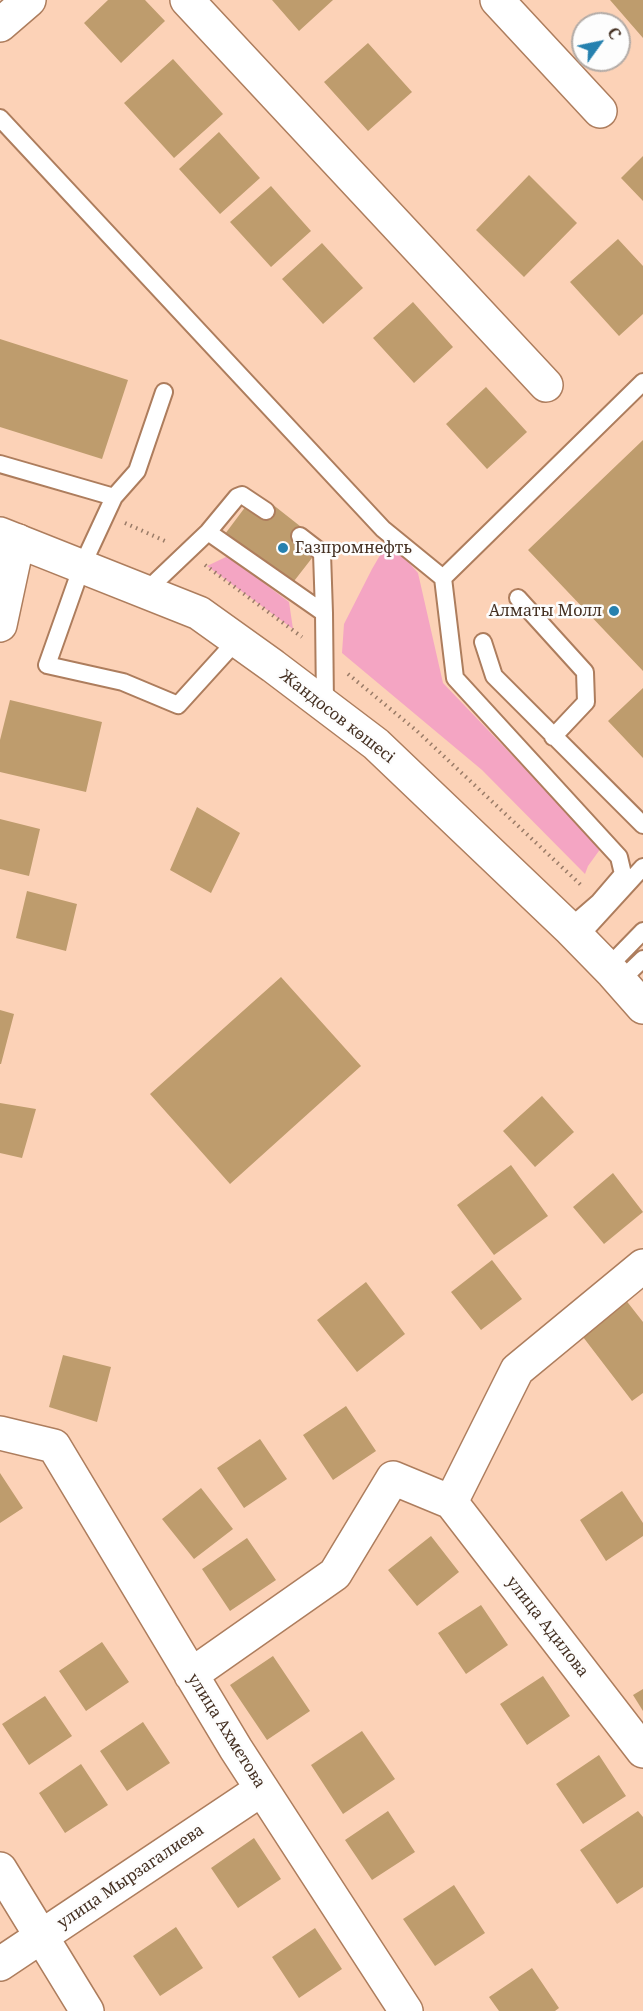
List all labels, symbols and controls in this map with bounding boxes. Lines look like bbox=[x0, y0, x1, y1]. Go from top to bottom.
north arrow bbox=[571, 12, 631, 72]
text: С bbox=[602, 23, 627, 44]
place label: Газпромнефть bbox=[295, 538, 412, 558]
marker: Газпромнефть bbox=[276, 541, 290, 555]
place label: Алматы Молл bbox=[489, 601, 602, 621]
marker: Алматы Молл bbox=[607, 604, 621, 618]
street label: Жандосов көшесі bbox=[276, 666, 398, 768]
street label: улица Адилова bbox=[502, 1573, 592, 1681]
street label: улица Ахметова bbox=[183, 1670, 269, 1792]
street label: улица Мырзагалиева bbox=[54, 1821, 208, 1933]

